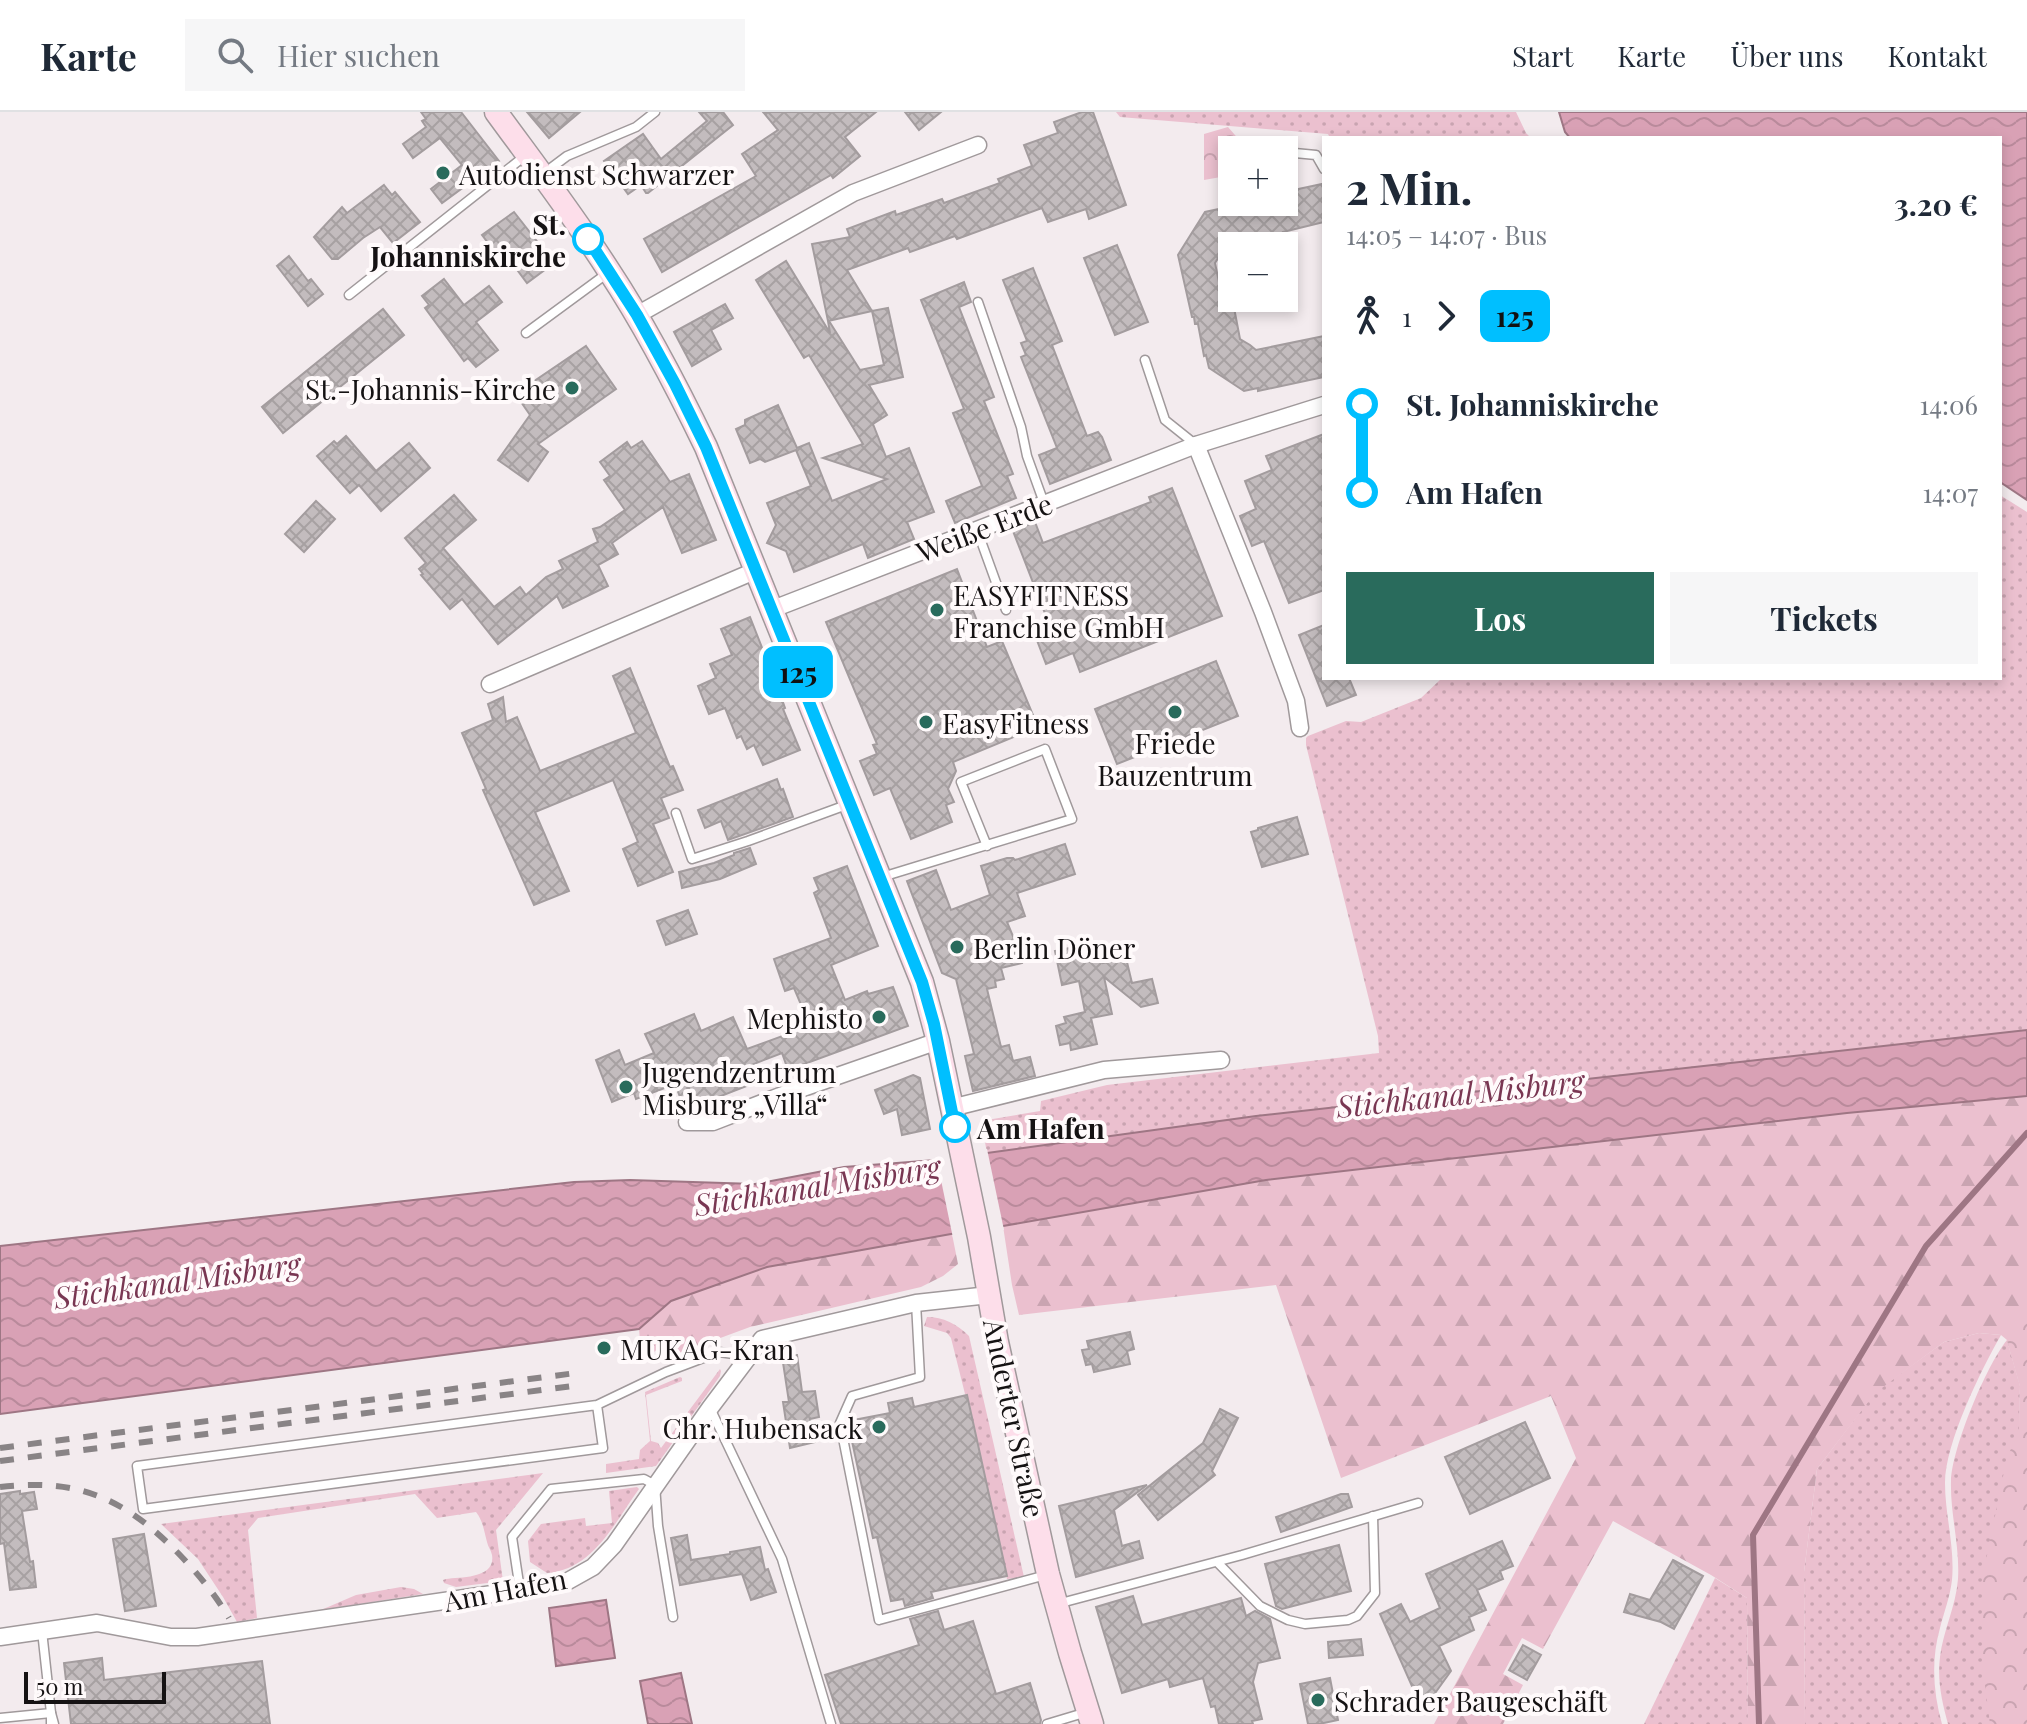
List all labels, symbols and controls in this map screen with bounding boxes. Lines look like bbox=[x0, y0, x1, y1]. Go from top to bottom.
search box bbox=[185, 19, 745, 91]
text: Karte bbox=[40, 30, 137, 81]
icon: search bbox=[213, 33, 257, 77]
text: Hier suchen bbox=[277, 35, 440, 75]
text: Start bbox=[1512, 37, 1573, 74]
text: Karte bbox=[1617, 37, 1686, 74]
text: Über uns bbox=[1730, 37, 1843, 74]
text: Kontakt bbox=[1887, 37, 1987, 74]
map controls bbox=[1218, 136, 1298, 312]
button: + bbox=[1218, 136, 1298, 216]
place label: Autodienst Schwarzer bbox=[458, 155, 735, 192]
text: 2 Min. bbox=[1346, 157, 1472, 216]
marker: Autodienst Schwarzer bbox=[434, 164, 452, 182]
text: 3.20 € bbox=[1894, 184, 1978, 224]
place label: St. Johanniskirche bbox=[369, 205, 566, 274]
text: 14:05 – 14:07 · Bus bbox=[1346, 217, 1547, 252]
marker: St. Johanniskirche bbox=[573, 224, 603, 254]
button: − bbox=[1218, 232, 1298, 312]
icon: walk bbox=[1346, 294, 1390, 338]
icon: forward bbox=[1424, 294, 1468, 338]
text: 125 bbox=[1496, 297, 1534, 334]
text: 1 bbox=[1402, 299, 1412, 334]
place label: St.-Johannis-Kirche bbox=[305, 370, 556, 407]
marker: St.-Johannis-Kirche bbox=[563, 379, 581, 397]
text: St. Johanniskirche bbox=[1406, 384, 1659, 424]
text: 14:06 bbox=[1920, 387, 1978, 422]
text: Am Hafen bbox=[1406, 472, 1543, 512]
text: 14:07 bbox=[1922, 475, 1978, 510]
street label: Weiße Erde bbox=[910, 484, 1057, 570]
button: Los bbox=[1346, 572, 1654, 664]
button: Tickets bbox=[1670, 572, 1978, 664]
place label: EASYFITNESS Franchise GmbH bbox=[953, 576, 1165, 645]
marker: EASYFITNESS Franchise GmbH bbox=[928, 601, 946, 619]
line badge: 125 bbox=[752, 646, 844, 698]
text: 125 bbox=[779, 653, 817, 690]
marker: Friede Bauzentrum bbox=[1166, 703, 1184, 721]
place label: EasyFitness bbox=[942, 704, 1089, 741]
marker: EasyFitness bbox=[917, 713, 935, 731]
place label: Friede Bauzentrum bbox=[1097, 724, 1253, 793]
place label: Berlin Döner bbox=[973, 929, 1136, 966]
marker: Berlin Döner bbox=[948, 938, 966, 956]
place label: Mephisto bbox=[746, 999, 863, 1036]
marker: Mephisto bbox=[870, 1008, 888, 1026]
place label: Jugendzentrum Misburg „Villa“ bbox=[641, 1053, 837, 1122]
water label: Stichkanal Misburg bbox=[1333, 1060, 1588, 1126]
marker: Jugendzentrum Misburg „Villa“ bbox=[617, 1078, 635, 1096]
place label: Am Hafen bbox=[976, 1109, 1105, 1146]
marker: Am Hafen bbox=[940, 1112, 970, 1142]
water label: Stichkanal Misburg bbox=[690, 1145, 945, 1224]
water label: Stichkanal Misburg bbox=[50, 1243, 305, 1317]
street label: Anderter Straße bbox=[976, 1314, 1054, 1521]
place label: MUKAG-Kran bbox=[620, 1330, 795, 1367]
marker: MUKAG-Kran bbox=[595, 1339, 613, 1357]
place label: Chr. Hubensack bbox=[663, 1409, 864, 1446]
marker: Chr. Hubensack bbox=[870, 1418, 888, 1436]
street label: Am Hafen bbox=[440, 1559, 570, 1619]
scale bar bbox=[24, 1668, 166, 1704]
text: 50 m bbox=[36, 1671, 83, 1701]
place label: Schrader Baugeschäft bbox=[1334, 1682, 1608, 1719]
marker: Schrader Baugeschäft bbox=[1309, 1691, 1327, 1709]

